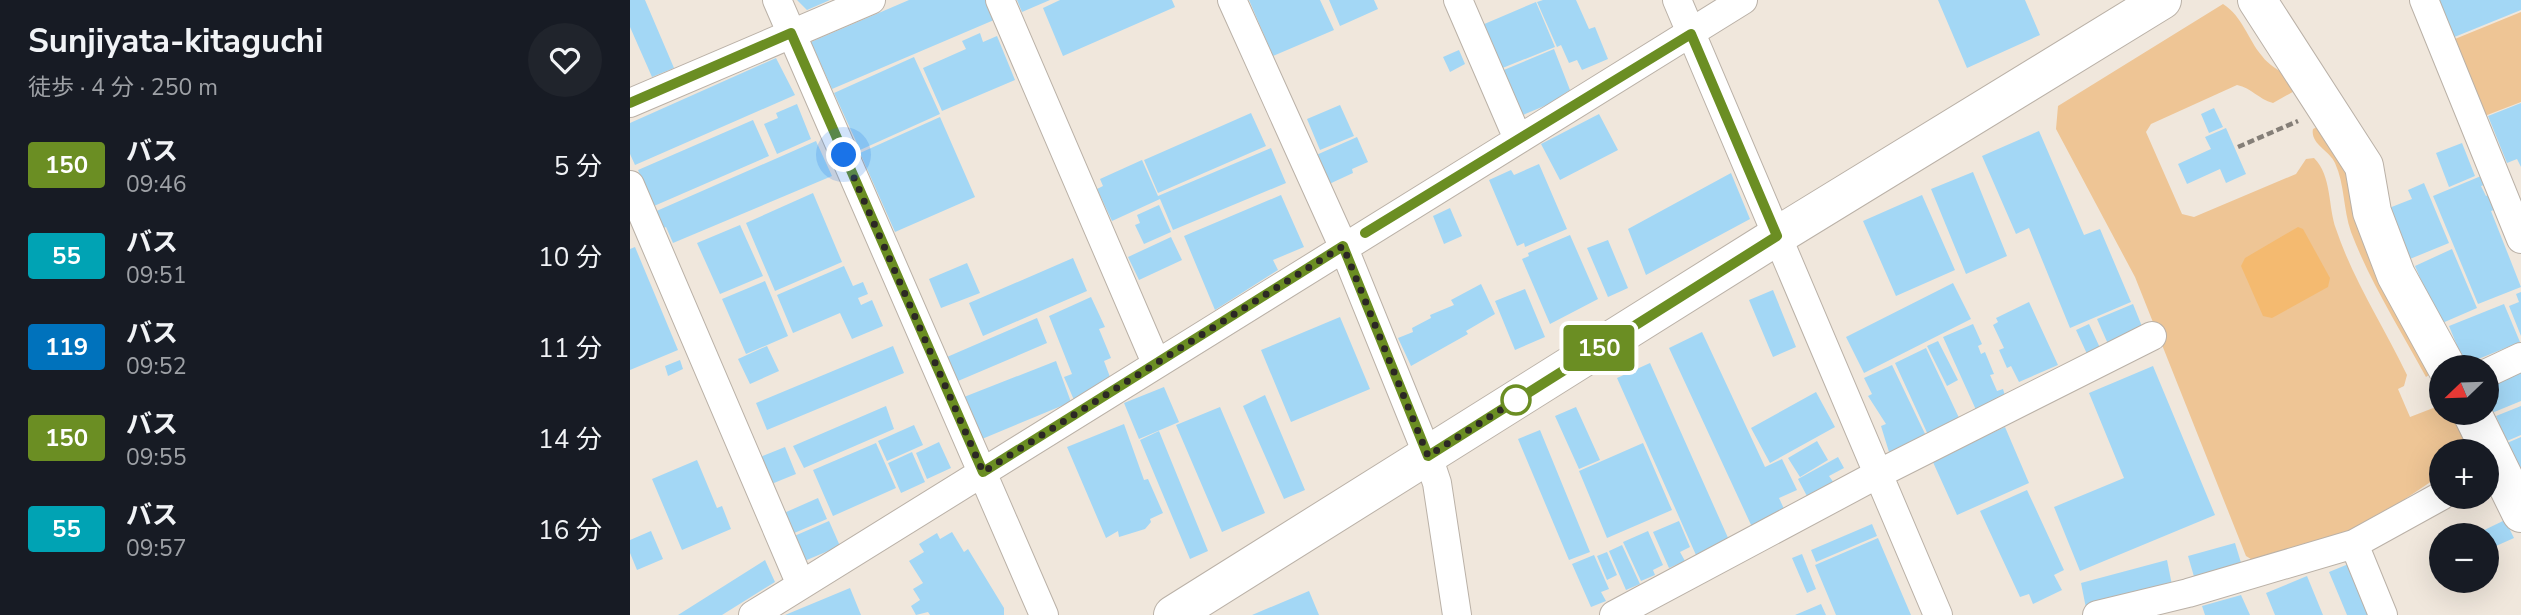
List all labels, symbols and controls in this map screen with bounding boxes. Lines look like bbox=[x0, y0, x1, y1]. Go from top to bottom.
text: Sunjiyata-kitaguchi bbox=[28, 19, 323, 64]
button: heart bbox=[528, 23, 602, 97]
text: 徒歩 · 4 分 · 250 m bbox=[28, 72, 218, 103]
text: バス bbox=[126, 134, 178, 169]
your location bbox=[826, 137, 861, 172]
text: 150 bbox=[45, 149, 88, 181]
text: 5 分 bbox=[554, 149, 602, 184]
text: 09:46 bbox=[126, 169, 186, 200]
text: バス bbox=[126, 225, 178, 260]
text: 55 bbox=[52, 240, 81, 272]
text: 10 分 bbox=[538, 240, 602, 275]
text: 09:51 bbox=[126, 260, 186, 291]
text: バス bbox=[126, 316, 178, 351]
line badge: 150 bbox=[1559, 325, 1639, 371]
text: 119 bbox=[45, 331, 88, 363]
text: 11 分 bbox=[538, 331, 602, 366]
text: 150 bbox=[1577, 332, 1621, 364]
text: 09:52 bbox=[126, 351, 186, 382]
north arrow bbox=[2429, 355, 2499, 425]
map controls bbox=[2429, 355, 2499, 593]
unlabelled marker bbox=[1501, 385, 1531, 415]
text: バス bbox=[126, 407, 178, 442]
text: 150 bbox=[45, 422, 88, 454]
text: 14 分 bbox=[538, 422, 602, 457]
button: + bbox=[2429, 439, 2499, 509]
text: 09:55 bbox=[126, 442, 186, 473]
text: バス bbox=[126, 498, 178, 533]
text: 55 bbox=[52, 513, 81, 545]
text: 16 分 bbox=[538, 513, 602, 548]
button: − bbox=[2429, 523, 2499, 593]
text: 09:57 bbox=[126, 533, 186, 564]

